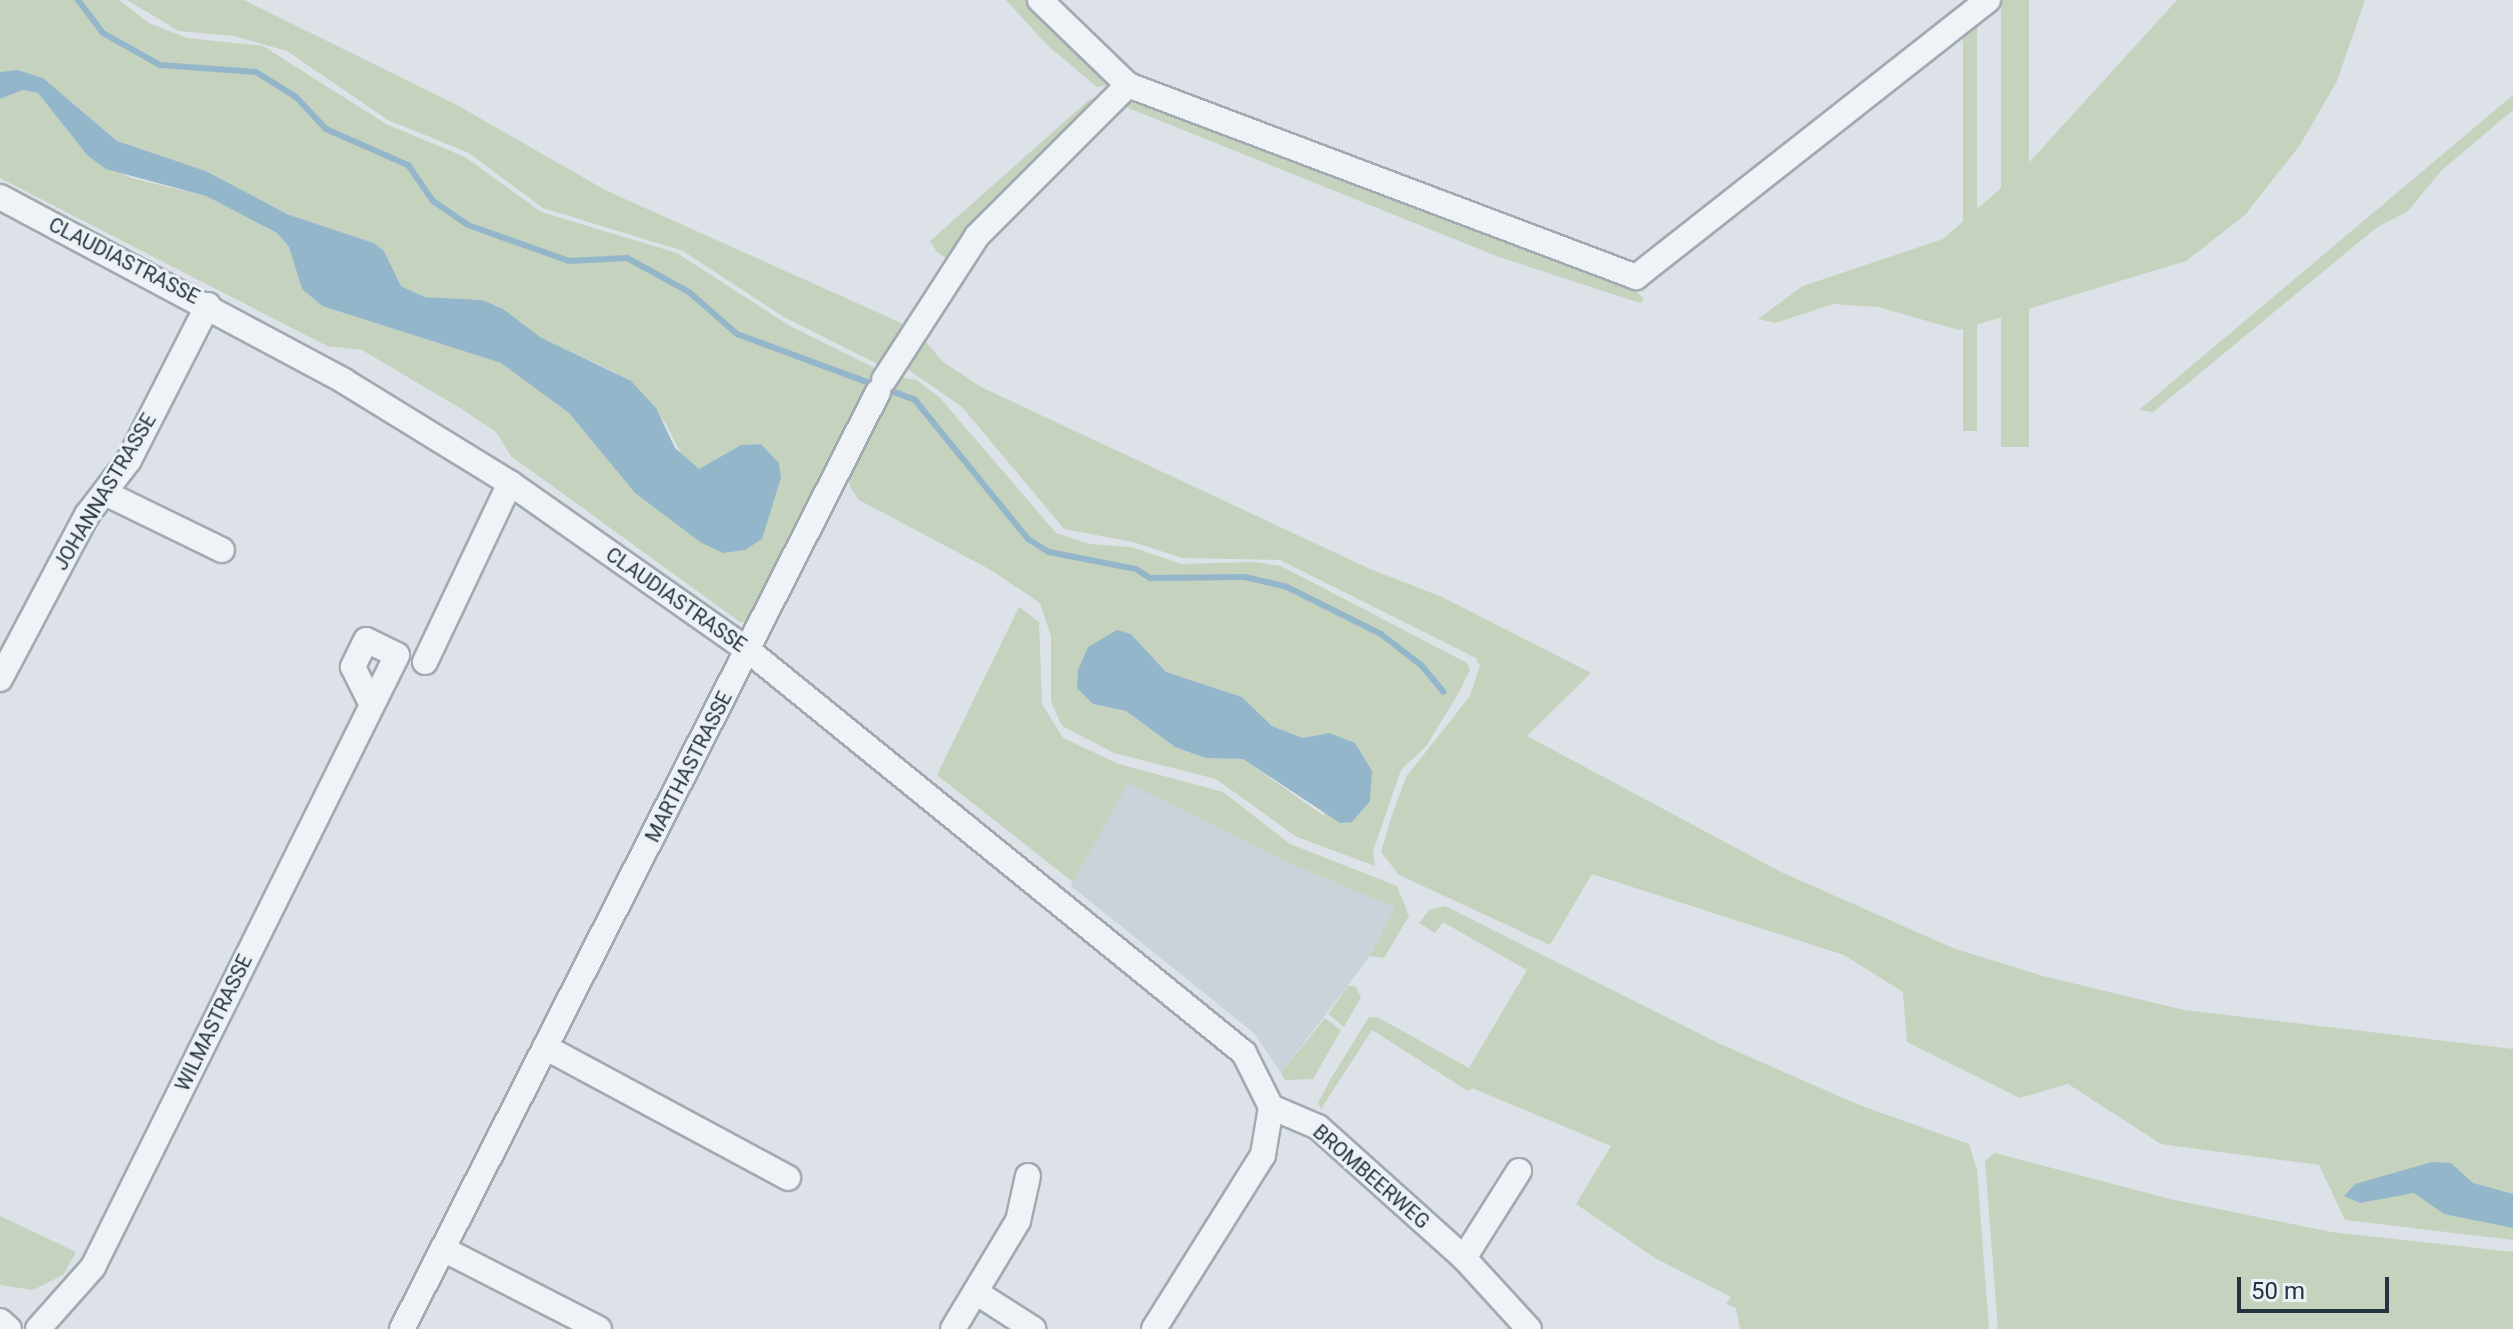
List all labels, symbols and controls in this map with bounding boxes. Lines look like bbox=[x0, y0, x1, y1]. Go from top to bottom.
street label: CLAUDIASTRASSE bbox=[45, 213, 203, 309]
street label: JOHANNASTRASSE bbox=[49, 409, 161, 575]
street label: CLAUDIASTRASSE bbox=[601, 543, 751, 657]
street label: MARTHASTRASSE bbox=[641, 688, 737, 846]
street label: WILMASTRASSE bbox=[171, 951, 257, 1095]
street label: BROMBEERWEG bbox=[1308, 1120, 1434, 1234]
scale bar bbox=[2241, 1261, 2393, 1311]
text: 50 m bbox=[2251, 1277, 2305, 1305]

